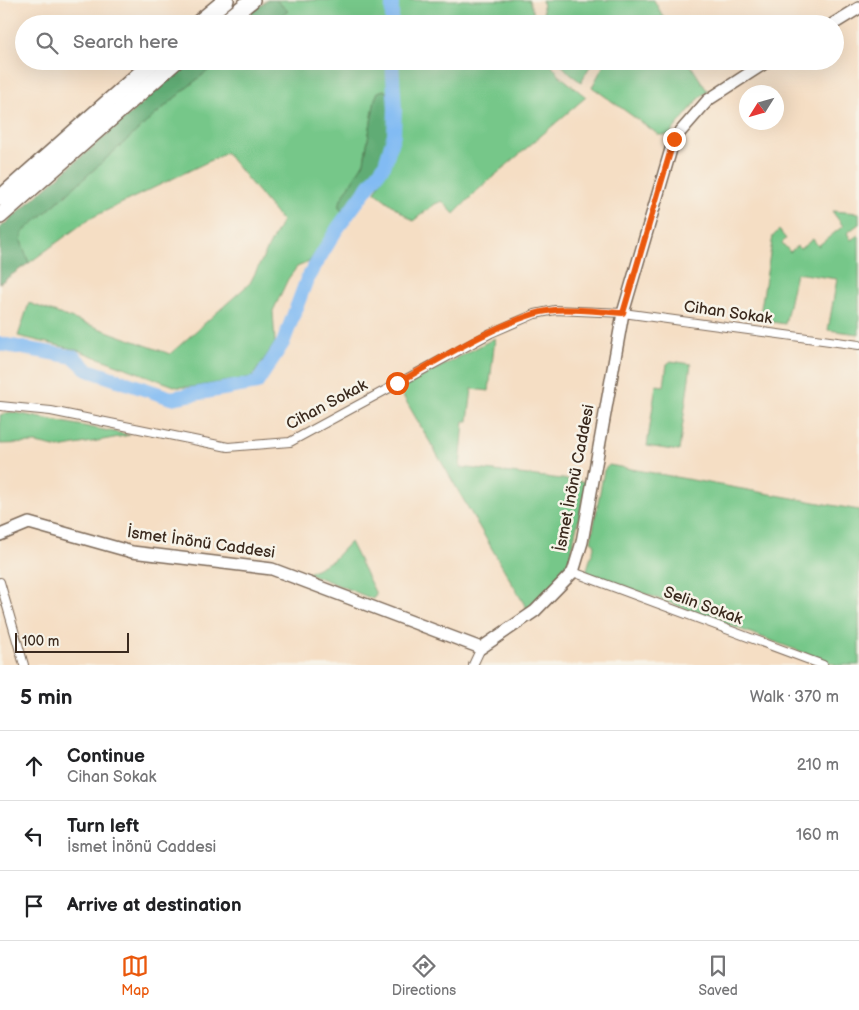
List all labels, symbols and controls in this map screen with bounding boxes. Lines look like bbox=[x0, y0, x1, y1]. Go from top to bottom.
search box bbox=[15, 15, 844, 70]
icon: search bbox=[33, 29, 61, 57]
text: Search here bbox=[73, 31, 178, 54]
north arrow bbox=[739, 85, 784, 130]
route end bbox=[663, 128, 686, 151]
street label: Cihan Sokak bbox=[682, 297, 774, 329]
route start bbox=[386, 372, 409, 395]
street label: Cihan Sokak bbox=[283, 376, 371, 434]
street label: İsmet İnönü Caddesi bbox=[549, 403, 599, 553]
street label: İsmet İnönü Caddesi bbox=[126, 521, 277, 563]
street label: Selin Sokak bbox=[661, 583, 745, 629]
scale bar bbox=[15, 630, 129, 653]
text: 100 m bbox=[22, 633, 59, 650]
text: 5 min bbox=[20, 685, 73, 710]
text: Walk · 370 m bbox=[750, 688, 839, 707]
text: Continue bbox=[67, 745, 145, 768]
icon: ahead bbox=[20, 752, 48, 780]
text: 210 m bbox=[797, 756, 839, 775]
text: Cihan Sokak bbox=[67, 768, 156, 787]
text: Turn left bbox=[67, 815, 139, 838]
icon: left bbox=[20, 822, 48, 850]
text: 160 m bbox=[796, 826, 839, 845]
text: İsmet İnönü Caddesi bbox=[67, 838, 216, 857]
icon: arrive bbox=[20, 892, 48, 920]
text: Arrive at destination bbox=[67, 894, 242, 917]
tab: Map bbox=[121, 952, 149, 999]
tab: Directions bbox=[392, 952, 456, 999]
tab: Saved bbox=[698, 952, 738, 999]

